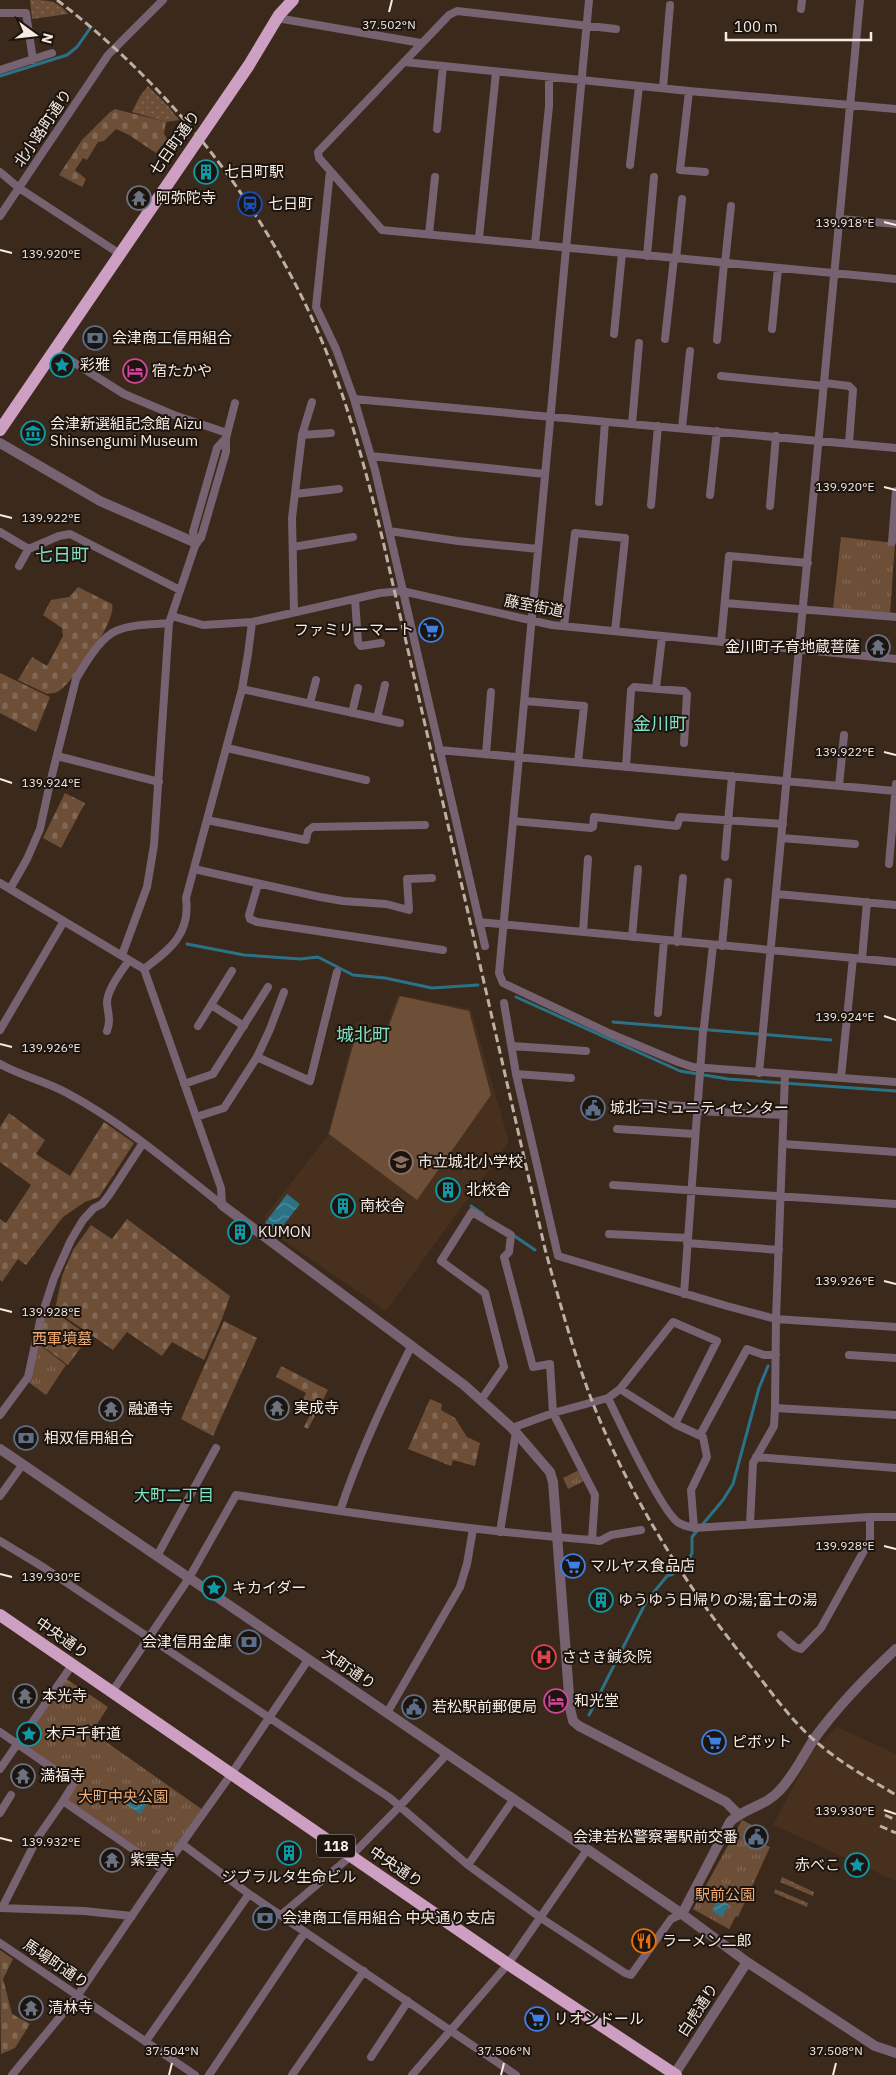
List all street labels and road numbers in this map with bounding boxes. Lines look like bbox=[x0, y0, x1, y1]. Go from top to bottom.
street label: 北小路町通り bbox=[10, 85, 76, 170]
street label: 七日町通り bbox=[145, 107, 204, 179]
street label: 藤室街道 bbox=[503, 590, 565, 621]
street label: 中央通り bbox=[32, 1613, 92, 1663]
street label: 大町通り bbox=[319, 1644, 379, 1693]
road number: 118 bbox=[317, 1834, 355, 1858]
street label: 中央通り bbox=[366, 1842, 426, 1891]
street label: 馬場町通り bbox=[20, 1935, 93, 1992]
street label: 白虎通り bbox=[673, 1979, 722, 2040]

